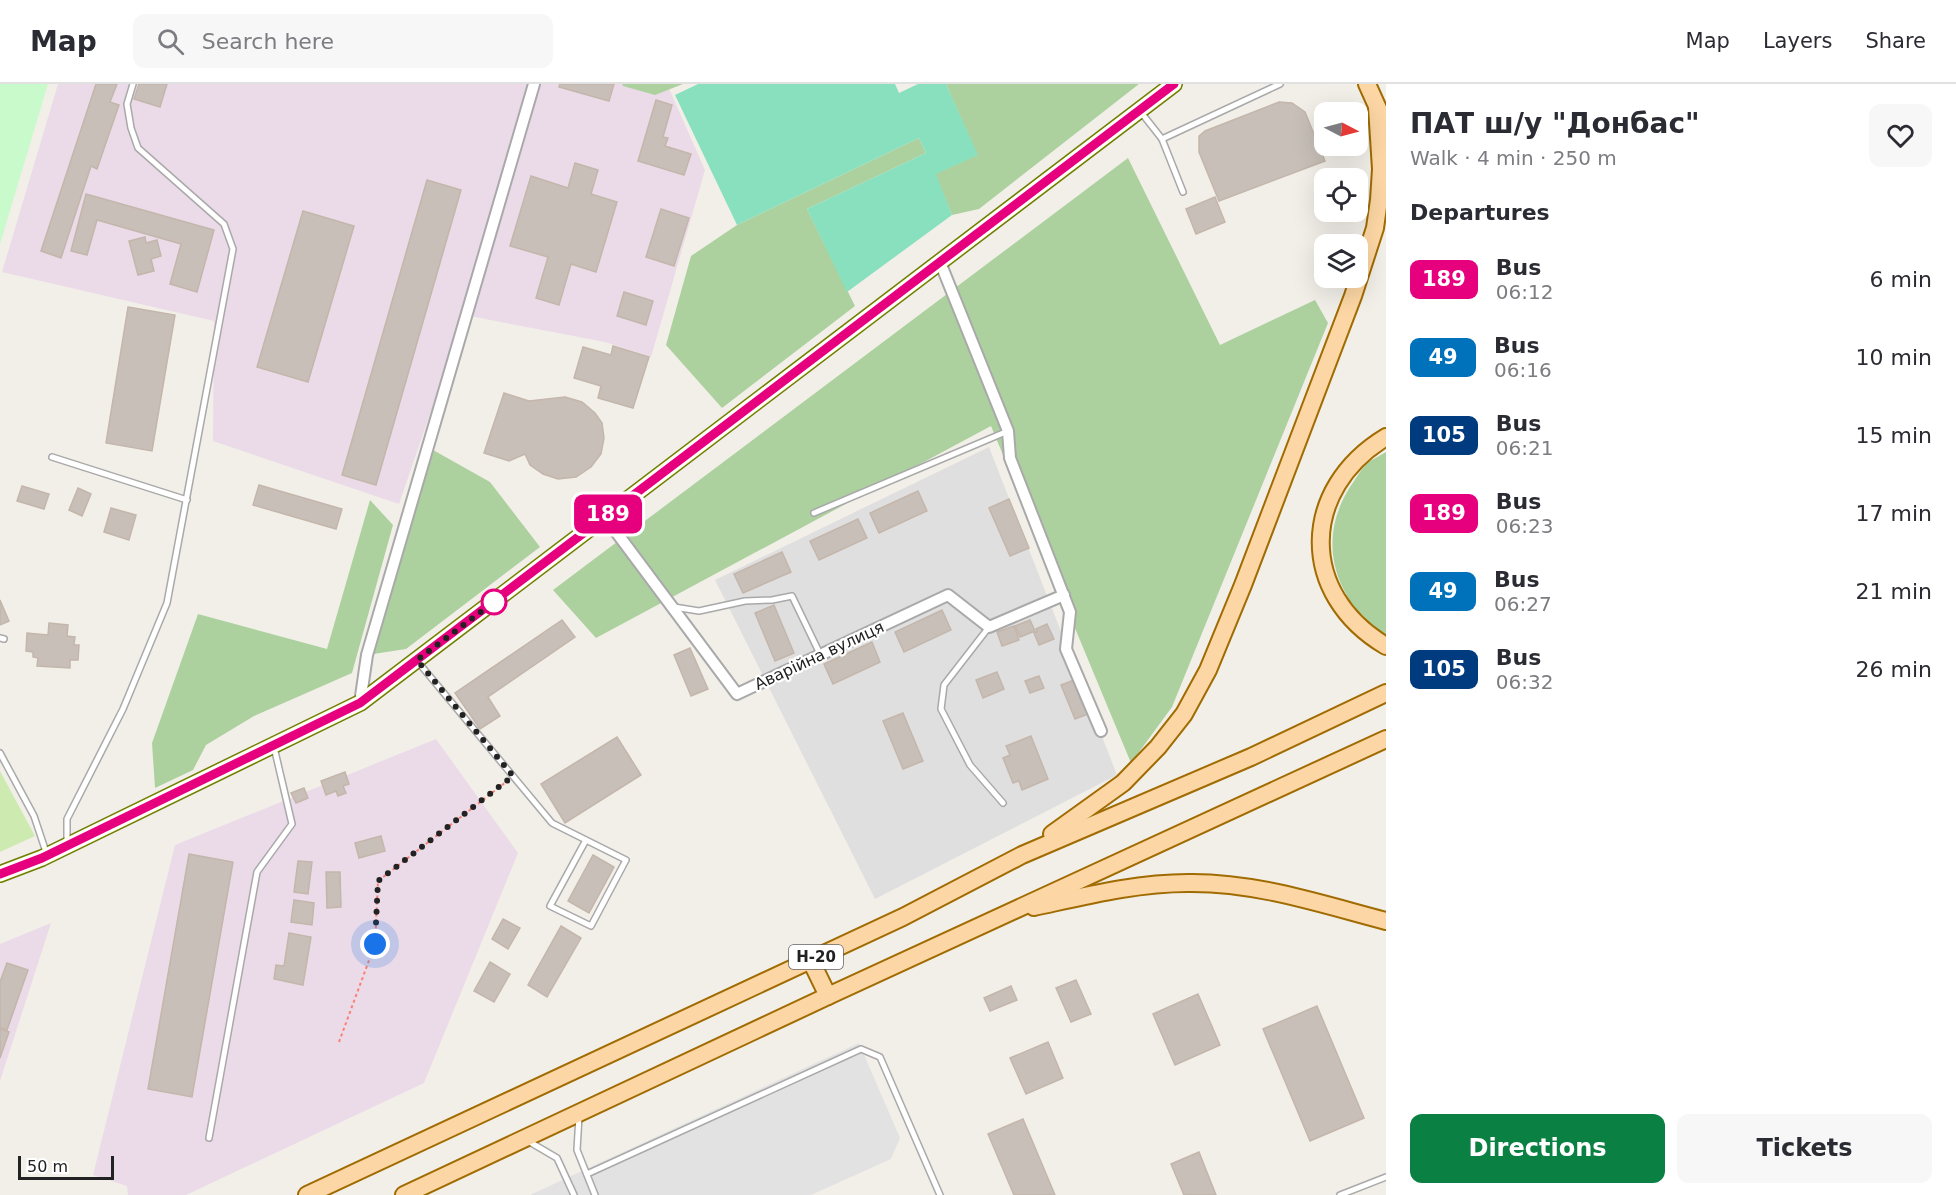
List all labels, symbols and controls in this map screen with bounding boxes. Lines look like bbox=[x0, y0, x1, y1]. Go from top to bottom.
search box bbox=[133, 14, 553, 68]
text: Map bbox=[30, 25, 97, 58]
icon: search bbox=[154, 25, 187, 58]
text: Search here bbox=[202, 29, 334, 54]
text: Map bbox=[1686, 29, 1730, 53]
text: Layers bbox=[1763, 29, 1832, 53]
text: Share bbox=[1865, 29, 1926, 53]
north arrow bbox=[1314, 102, 1368, 156]
map controls bbox=[1314, 102, 1368, 288]
button: heart bbox=[1869, 104, 1932, 167]
text: ПАТ ш/у "Донбас" bbox=[1410, 107, 1700, 140]
text: Walk · 4 min · 250 m bbox=[1410, 146, 1617, 170]
button: locate bbox=[1314, 168, 1368, 222]
text: Departures bbox=[1410, 200, 1550, 225]
button: layers bbox=[1314, 234, 1368, 288]
text: Bus bbox=[1496, 255, 1541, 280]
text: 189 bbox=[1422, 267, 1466, 291]
text: 6 min bbox=[1870, 267, 1932, 292]
text: 06:12 bbox=[1496, 280, 1553, 304]
text: Bus bbox=[1494, 333, 1540, 358]
text: 49 bbox=[1428, 345, 1458, 369]
text: 10 min bbox=[1856, 345, 1932, 370]
text: 06:16 bbox=[1494, 358, 1552, 382]
text: Bus bbox=[1496, 411, 1541, 436]
text: 105 bbox=[1422, 423, 1466, 447]
text: 15 min bbox=[1856, 423, 1932, 448]
text: 06:21 bbox=[1496, 436, 1553, 460]
text: Bus bbox=[1496, 489, 1541, 514]
line badge: 189 bbox=[574, 494, 642, 534]
text: 189 bbox=[1422, 501, 1466, 525]
text: 17 min bbox=[1856, 501, 1932, 526]
text: 189 bbox=[586, 502, 630, 526]
text: 06:23 bbox=[1496, 514, 1553, 538]
text: Bus bbox=[1494, 567, 1540, 592]
text: 49 bbox=[1428, 579, 1458, 603]
text: 21 min bbox=[1856, 579, 1932, 604]
unlabelled marker bbox=[481, 589, 507, 615]
text: 06:27 bbox=[1494, 592, 1552, 616]
street label: Аварійна вулиця bbox=[751, 617, 887, 694]
text: Bus bbox=[1496, 645, 1541, 670]
text: 105 bbox=[1422, 657, 1466, 681]
text: 26 min bbox=[1856, 657, 1932, 682]
text: 06:32 bbox=[1496, 670, 1553, 694]
your location bbox=[360, 929, 390, 959]
road number: Н-20 bbox=[789, 945, 843, 969]
button: Directions bbox=[1410, 1114, 1665, 1183]
button: Tickets bbox=[1677, 1114, 1932, 1183]
scale bar bbox=[18, 1153, 114, 1180]
text: 50 m bbox=[27, 1157, 68, 1176]

